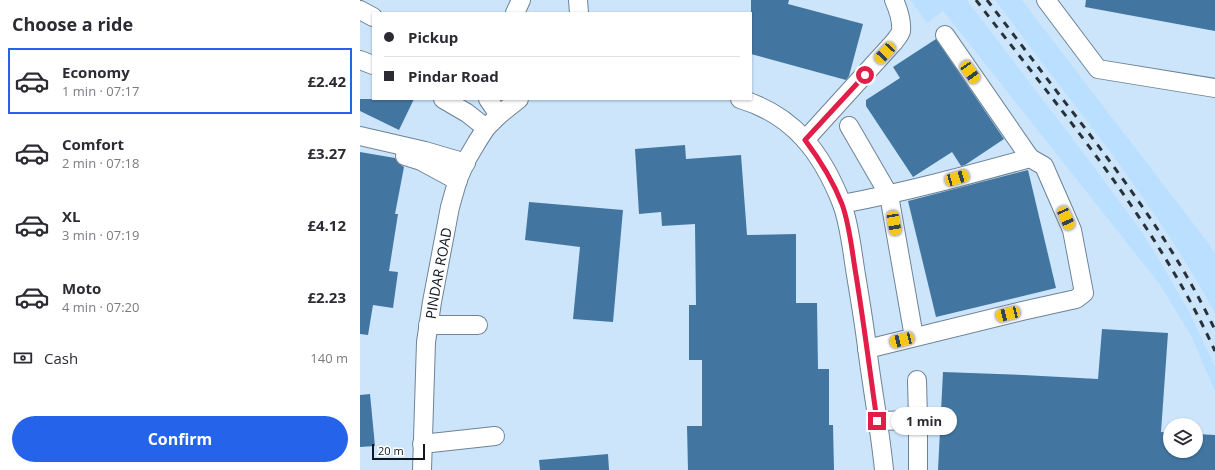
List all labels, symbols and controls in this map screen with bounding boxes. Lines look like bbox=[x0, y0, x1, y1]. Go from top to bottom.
text: Choose a ride bbox=[12, 12, 133, 36]
text: Pickup bbox=[408, 27, 458, 47]
car bbox=[872, 40, 898, 66]
car bbox=[958, 59, 982, 85]
text: Economy bbox=[62, 62, 130, 82]
icon: car bbox=[14, 63, 50, 99]
text: Pindar Road bbox=[408, 66, 499, 86]
route start bbox=[856, 66, 874, 84]
text: £2.42 bbox=[307, 71, 346, 91]
text: 1 min · 07:17 bbox=[62, 82, 139, 100]
text: Comfort bbox=[62, 134, 124, 154]
icon: car bbox=[14, 135, 50, 171]
text: £3.27 bbox=[307, 143, 346, 163]
text: 2 min · 07:18 bbox=[62, 154, 139, 172]
car bbox=[944, 169, 970, 187]
car bbox=[1056, 205, 1076, 231]
text: XL bbox=[62, 206, 80, 226]
icon: car bbox=[14, 207, 50, 243]
car bbox=[886, 210, 902, 236]
text: £4.12 bbox=[307, 215, 346, 235]
text: 3 min · 07:19 bbox=[62, 226, 139, 244]
street label: PINDAR ROAD bbox=[420, 226, 455, 320]
text: Moto bbox=[62, 278, 101, 298]
icon: car bbox=[14, 279, 50, 315]
text: £2.23 bbox=[307, 287, 346, 307]
text: 4 min · 07:20 bbox=[62, 298, 139, 316]
car bbox=[995, 305, 1021, 323]
car bbox=[889, 331, 915, 349]
icon: cash bbox=[12, 347, 34, 369]
text: Cash bbox=[44, 348, 78, 368]
text: 140 m bbox=[310, 349, 348, 367]
callout: 1 min bbox=[891, 407, 957, 435]
route end bbox=[868, 412, 886, 430]
text: 1 min bbox=[906, 412, 942, 430]
button: Confirm bbox=[12, 416, 348, 462]
map controls bbox=[1163, 418, 1203, 458]
button: layers bbox=[1163, 418, 1203, 458]
scale bar bbox=[372, 442, 425, 461]
text: 20 m bbox=[378, 443, 404, 458]

